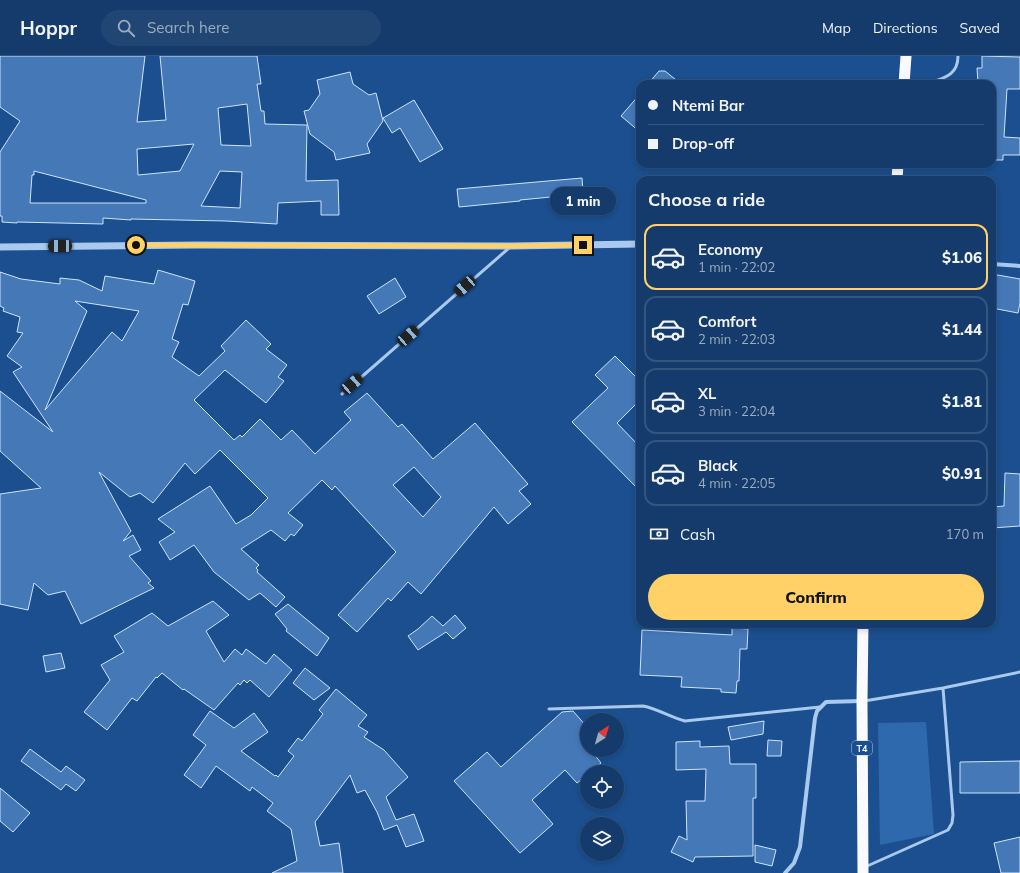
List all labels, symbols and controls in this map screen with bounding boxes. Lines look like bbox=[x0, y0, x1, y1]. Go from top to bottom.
search box bbox=[101, 10, 381, 46]
text: Hoppr bbox=[20, 16, 77, 40]
icon: search bbox=[115, 17, 137, 39]
text: Search here bbox=[147, 18, 229, 37]
text: Map bbox=[822, 19, 851, 37]
text: Directions bbox=[873, 19, 938, 37]
text: Saved bbox=[960, 19, 1000, 37]
text: Ntemi Bar bbox=[672, 96, 744, 115]
text: Drop-off bbox=[672, 134, 734, 153]
callout: 1 min bbox=[550, 187, 616, 215]
text: Choose a ride bbox=[648, 188, 765, 211]
text: 1 min bbox=[566, 193, 600, 209]
route start bbox=[127, 236, 145, 254]
route end bbox=[574, 236, 592, 254]
icon: car bbox=[650, 239, 686, 275]
car bbox=[48, 240, 72, 252]
text: Economy bbox=[698, 240, 763, 259]
text: $1.06 bbox=[942, 248, 982, 267]
text: 1 min · 22:02 bbox=[698, 259, 775, 275]
car bbox=[452, 274, 478, 298]
icon: car bbox=[650, 311, 686, 347]
text: Comfort bbox=[698, 312, 756, 331]
text: $1.44 bbox=[942, 320, 982, 339]
car bbox=[395, 324, 421, 348]
text: 2 min · 22:03 bbox=[698, 331, 775, 347]
car bbox=[339, 372, 365, 396]
icon: car bbox=[650, 383, 686, 419]
text: XL bbox=[698, 384, 716, 403]
text: $1.81 bbox=[942, 392, 982, 411]
text: 3 min · 22:04 bbox=[698, 403, 775, 419]
icon: car bbox=[650, 455, 686, 491]
text: Black bbox=[698, 456, 737, 475]
text: $0.91 bbox=[942, 464, 982, 483]
text: 4 min · 22:05 bbox=[698, 475, 775, 491]
icon: cash bbox=[648, 523, 670, 545]
text: Cash bbox=[680, 525, 715, 544]
text: 170 m bbox=[946, 526, 984, 542]
button: Confirm bbox=[648, 574, 984, 620]
north arrow bbox=[580, 713, 624, 757]
map controls bbox=[580, 713, 624, 861]
road number: T4 bbox=[852, 741, 872, 755]
button: locate bbox=[580, 765, 624, 809]
button: layers bbox=[580, 817, 624, 861]

